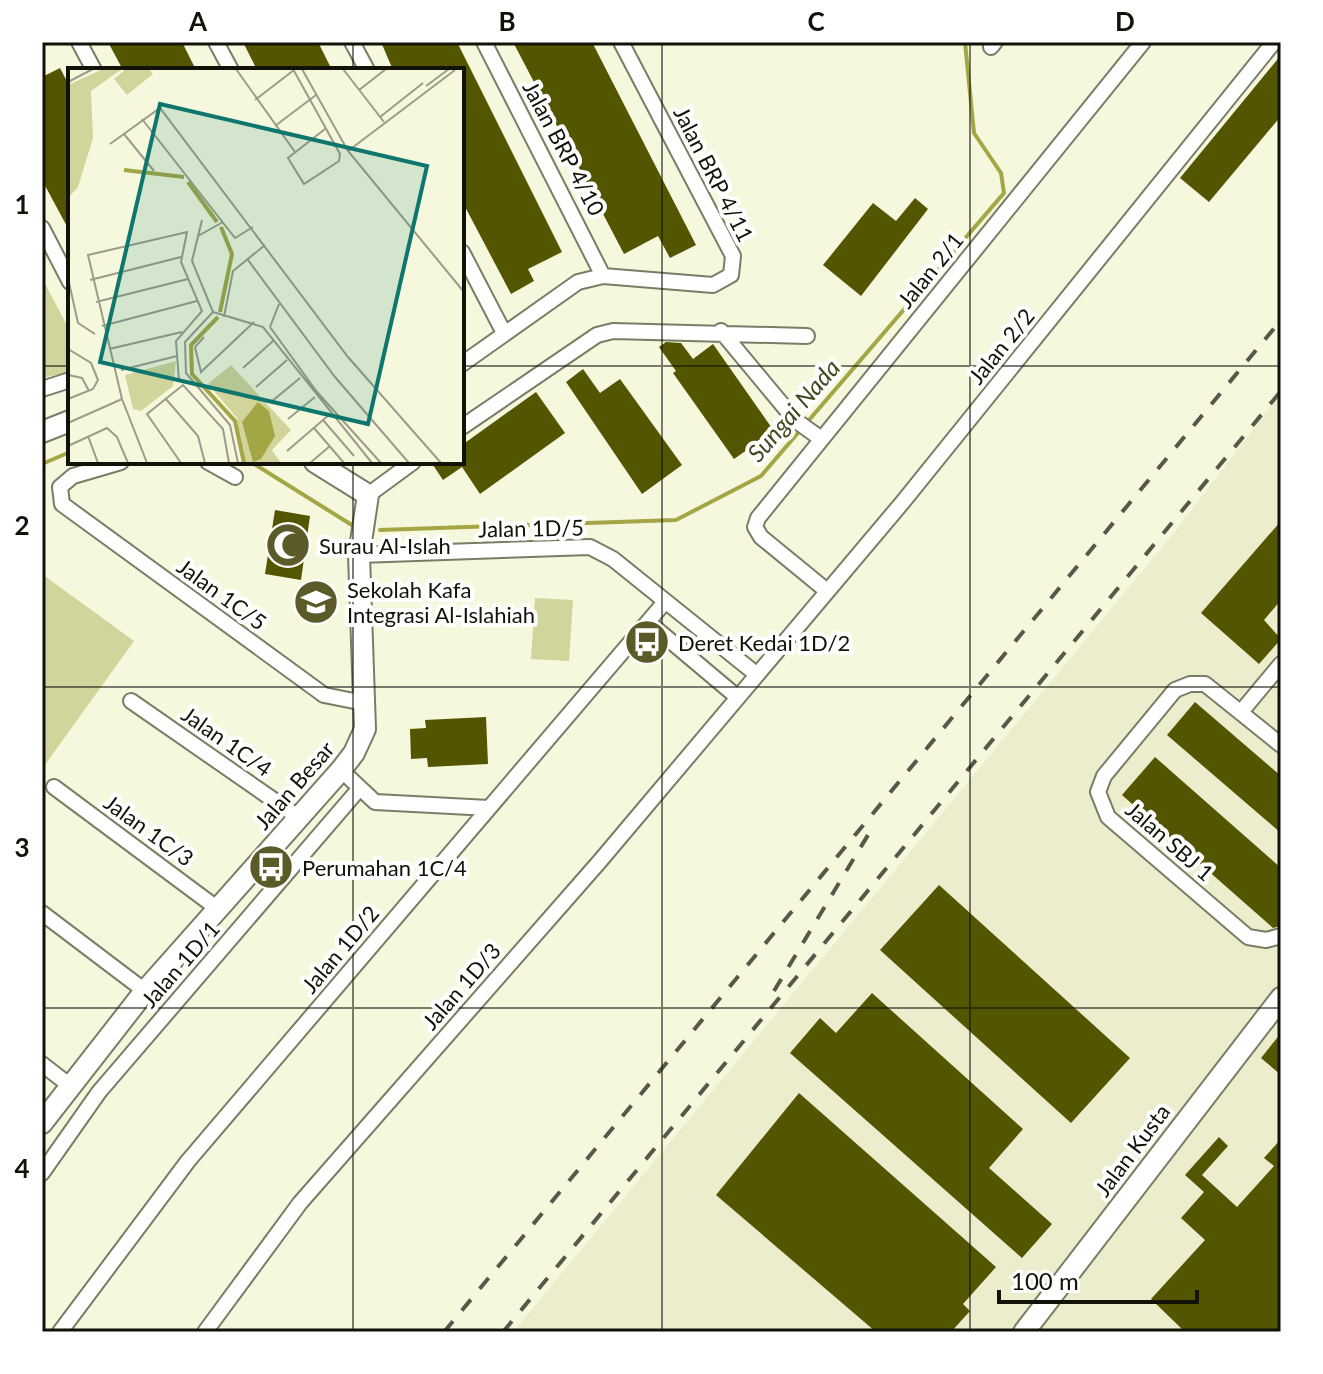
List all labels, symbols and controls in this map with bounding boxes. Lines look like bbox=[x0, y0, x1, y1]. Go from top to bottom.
text: A bbox=[188, 5, 208, 37]
text: B bbox=[498, 5, 516, 37]
text: C bbox=[807, 5, 825, 37]
text: D bbox=[1115, 5, 1135, 37]
inset map bbox=[68, 68, 464, 464]
street label: Jalan BRP 4/10 bbox=[517, 76, 611, 220]
street label: Jalan BRP 4/11 bbox=[668, 102, 760, 246]
text: 1 bbox=[14, 188, 30, 220]
street label: Jalan 2/1 bbox=[891, 227, 969, 313]
street label: Jalan 2/2 bbox=[962, 303, 1040, 389]
water label: Sungai Nada bbox=[741, 353, 845, 467]
text: 2 bbox=[14, 509, 30, 541]
street label: Jalan 1D/5 bbox=[478, 514, 584, 542]
mosque icon: Surau Al-Islah bbox=[264, 521, 312, 569]
place label: Surau Al-Islah bbox=[319, 532, 451, 559]
street label: Jalan 1C/5 bbox=[172, 553, 272, 635]
place label: Sekolah Kafa Integrasi Al-Islahiah bbox=[347, 576, 535, 628]
school or university icon: Sekolah Kafa Integrasi Al-Islahiah bbox=[292, 578, 340, 626]
bus stop icon: Deret Kedai 1D/2 bbox=[623, 618, 671, 666]
place label: Deret Kedai 1D/2 bbox=[678, 629, 850, 656]
street label: Jalan 1C/4 bbox=[177, 700, 278, 782]
street label: Jalan Besar bbox=[248, 735, 340, 835]
street label: Jalan 1C/3 bbox=[99, 789, 199, 871]
street label: Jalan SBJ 1 bbox=[1121, 796, 1219, 886]
text: 3 bbox=[14, 831, 30, 863]
bus stop icon: Perumahan 1C/4 bbox=[247, 843, 295, 891]
place label: Perumahan 1C/4 bbox=[302, 854, 467, 881]
street label: Jalan 1D/2 bbox=[296, 900, 384, 998]
street label: Jalan 1D/1 bbox=[135, 915, 225, 1013]
street label: Jalan 1D/3 bbox=[416, 937, 506, 1035]
street label: Jalan Kusta bbox=[1089, 1099, 1175, 1201]
text: 4 bbox=[14, 1152, 30, 1184]
scale bar bbox=[999, 1254, 1197, 1304]
text: 100 m bbox=[1011, 1266, 1079, 1295]

